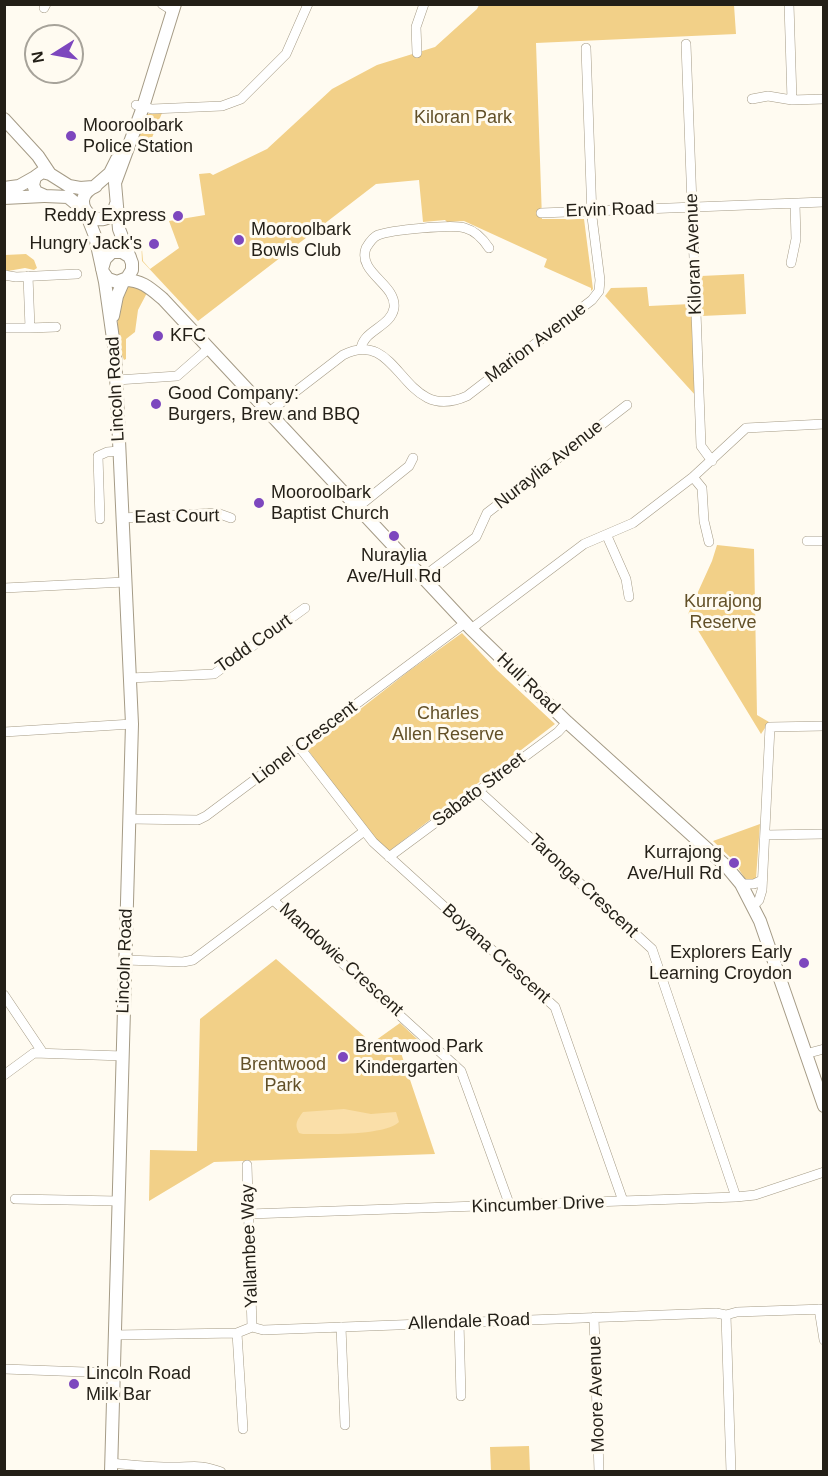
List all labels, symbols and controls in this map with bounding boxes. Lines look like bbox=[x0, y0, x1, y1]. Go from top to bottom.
north arrow bbox=[24, 24, 84, 84]
text: N bbox=[28, 50, 47, 64]
park label: Kiloran Park bbox=[414, 107, 512, 129]
place label: Mooroolbark Police Station bbox=[83, 115, 193, 158]
marker: Mooroolbark Police Station bbox=[64, 129, 78, 143]
street label: Kiloran Avenue bbox=[681, 193, 707, 315]
street label: Ervin Road bbox=[565, 198, 655, 222]
place label: Reddy Express bbox=[44, 205, 166, 227]
marker: Reddy Express bbox=[171, 209, 185, 223]
place label: Mooroolbark Bowls Club bbox=[251, 219, 351, 262]
place label: Hungry Jack's bbox=[30, 233, 142, 255]
marker: Mooroolbark Bowls Club bbox=[232, 233, 246, 247]
marker: Hungry Jack's bbox=[147, 237, 161, 251]
street label: Marion Avenue bbox=[481, 298, 591, 388]
place label: KFC bbox=[170, 325, 206, 347]
marker: KFC bbox=[151, 329, 165, 343]
street label: Lincoln Road bbox=[102, 336, 130, 442]
place label: Good Company: Burgers, Brew and BBQ bbox=[168, 383, 360, 426]
marker: Good Company: Burgers, Brew and BBQ bbox=[149, 397, 163, 411]
street label: Nuraylia Avenue bbox=[490, 416, 608, 514]
place label: Mooroolbark Baptist Church bbox=[271, 482, 389, 524]
marker: Mooroolbark Baptist Church bbox=[252, 496, 266, 510]
street label: East Court bbox=[134, 505, 220, 529]
marker: Nuraylia Ave/Hull Rd bbox=[387, 529, 401, 543]
place label: Nuraylia Ave/Hull Rd bbox=[347, 545, 441, 588]
park label: Kurrajong Reserve bbox=[684, 591, 762, 634]
street label: Todd Court bbox=[212, 610, 296, 678]
street label: Hull Road bbox=[492, 649, 564, 719]
street label: Lionel Crescent bbox=[249, 697, 361, 789]
park label: Charles Allen Reserve bbox=[392, 703, 504, 746]
street label: Sabato Street bbox=[429, 748, 529, 832]
street label: Taronga Crescent bbox=[524, 830, 642, 942]
place label: Kurrajong Ave/Hull Rd bbox=[627, 842, 722, 884]
marker: Kurrajong Ave/Hull Rd bbox=[727, 856, 741, 870]
street label: Mandowie Crescent bbox=[275, 899, 407, 1021]
street label: Boyana Crescent bbox=[437, 900, 555, 1008]
street label: Lincoln Road bbox=[112, 908, 138, 1014]
place label: Explorers Early Learning Croydon bbox=[649, 942, 792, 984]
marker: Explorers Early Learning Croydon bbox=[797, 956, 811, 970]
place label: Brentwood Park Kindergarten bbox=[355, 1036, 483, 1078]
marker: Brentwood Park Kindergarten bbox=[336, 1050, 350, 1064]
park label: Brentwood Park bbox=[240, 1054, 326, 1096]
street label: Yallambee Way bbox=[237, 1184, 263, 1308]
street label: Kincumber Drive bbox=[471, 1192, 605, 1218]
street label: Allendale Road bbox=[408, 1309, 530, 1335]
street label: Moore Avenue bbox=[584, 1335, 610, 1453]
place label: Lincoln Road Milk Bar bbox=[86, 1363, 191, 1406]
marker: Lincoln Road Milk Bar bbox=[67, 1377, 81, 1391]

